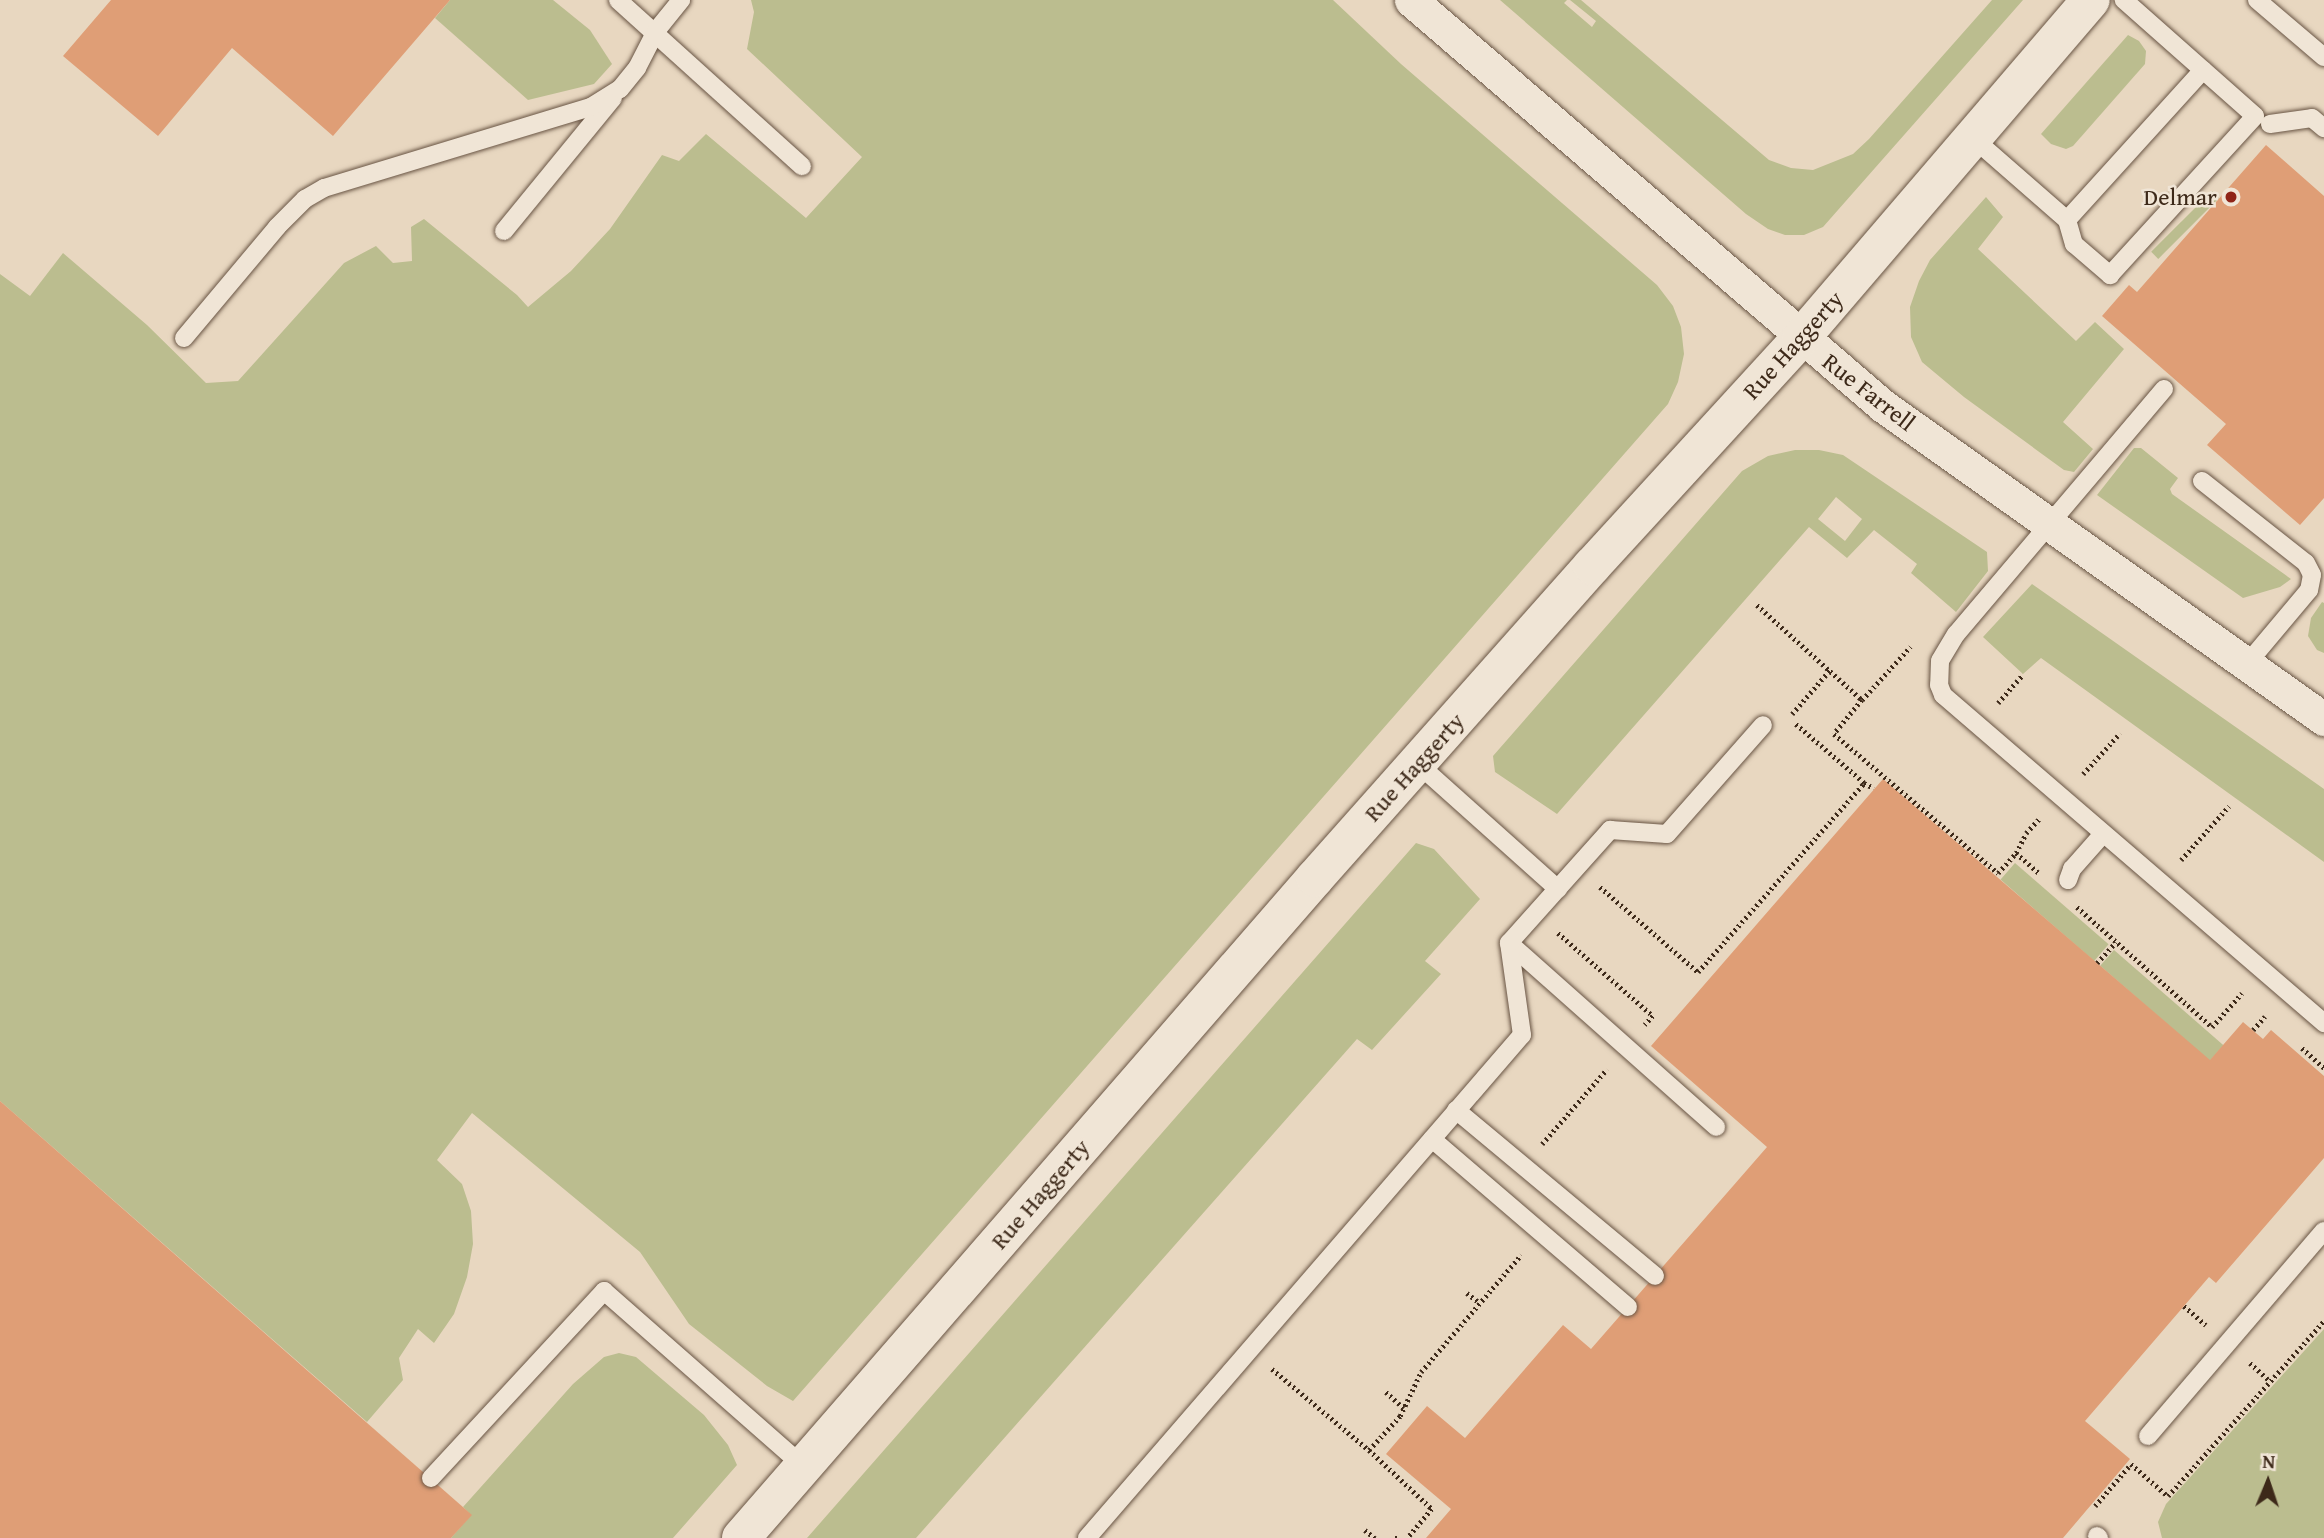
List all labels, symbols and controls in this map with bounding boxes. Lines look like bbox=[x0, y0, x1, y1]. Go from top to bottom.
place label: Delmar bbox=[2144, 183, 2217, 211]
marker: Delmar bbox=[2223, 189, 2239, 205]
street label: Rue Haggerty bbox=[1737, 285, 1849, 405]
street label: Rue Farrell bbox=[1817, 347, 1921, 437]
street label: Rue Haggerty bbox=[1358, 707, 1470, 827]
street label: Rue Haggerty bbox=[984, 1133, 1096, 1255]
north arrow bbox=[2233, 1447, 2303, 1517]
text: N bbox=[2262, 1447, 2276, 1475]

